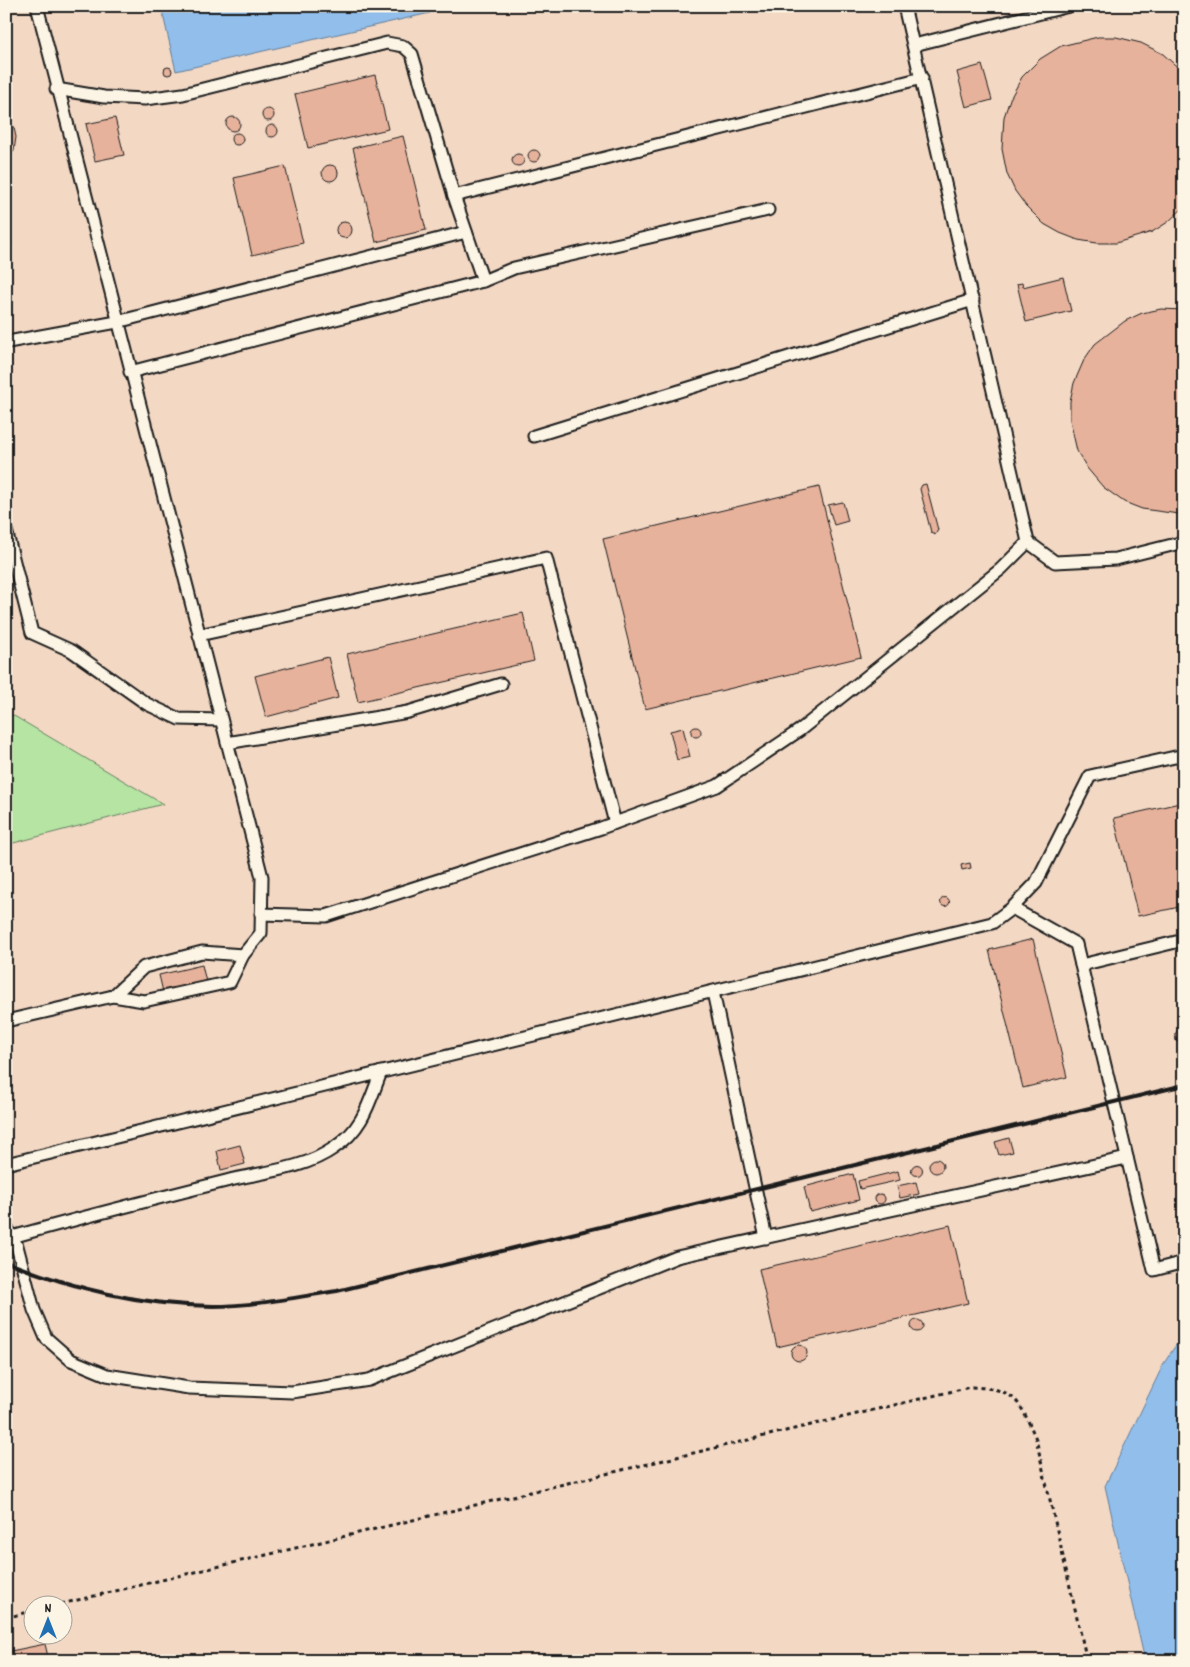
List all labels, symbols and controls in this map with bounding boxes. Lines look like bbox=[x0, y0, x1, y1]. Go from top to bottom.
north arrow bbox=[22, 1594, 72, 1644]
text: N bbox=[45, 1599, 52, 1619]

